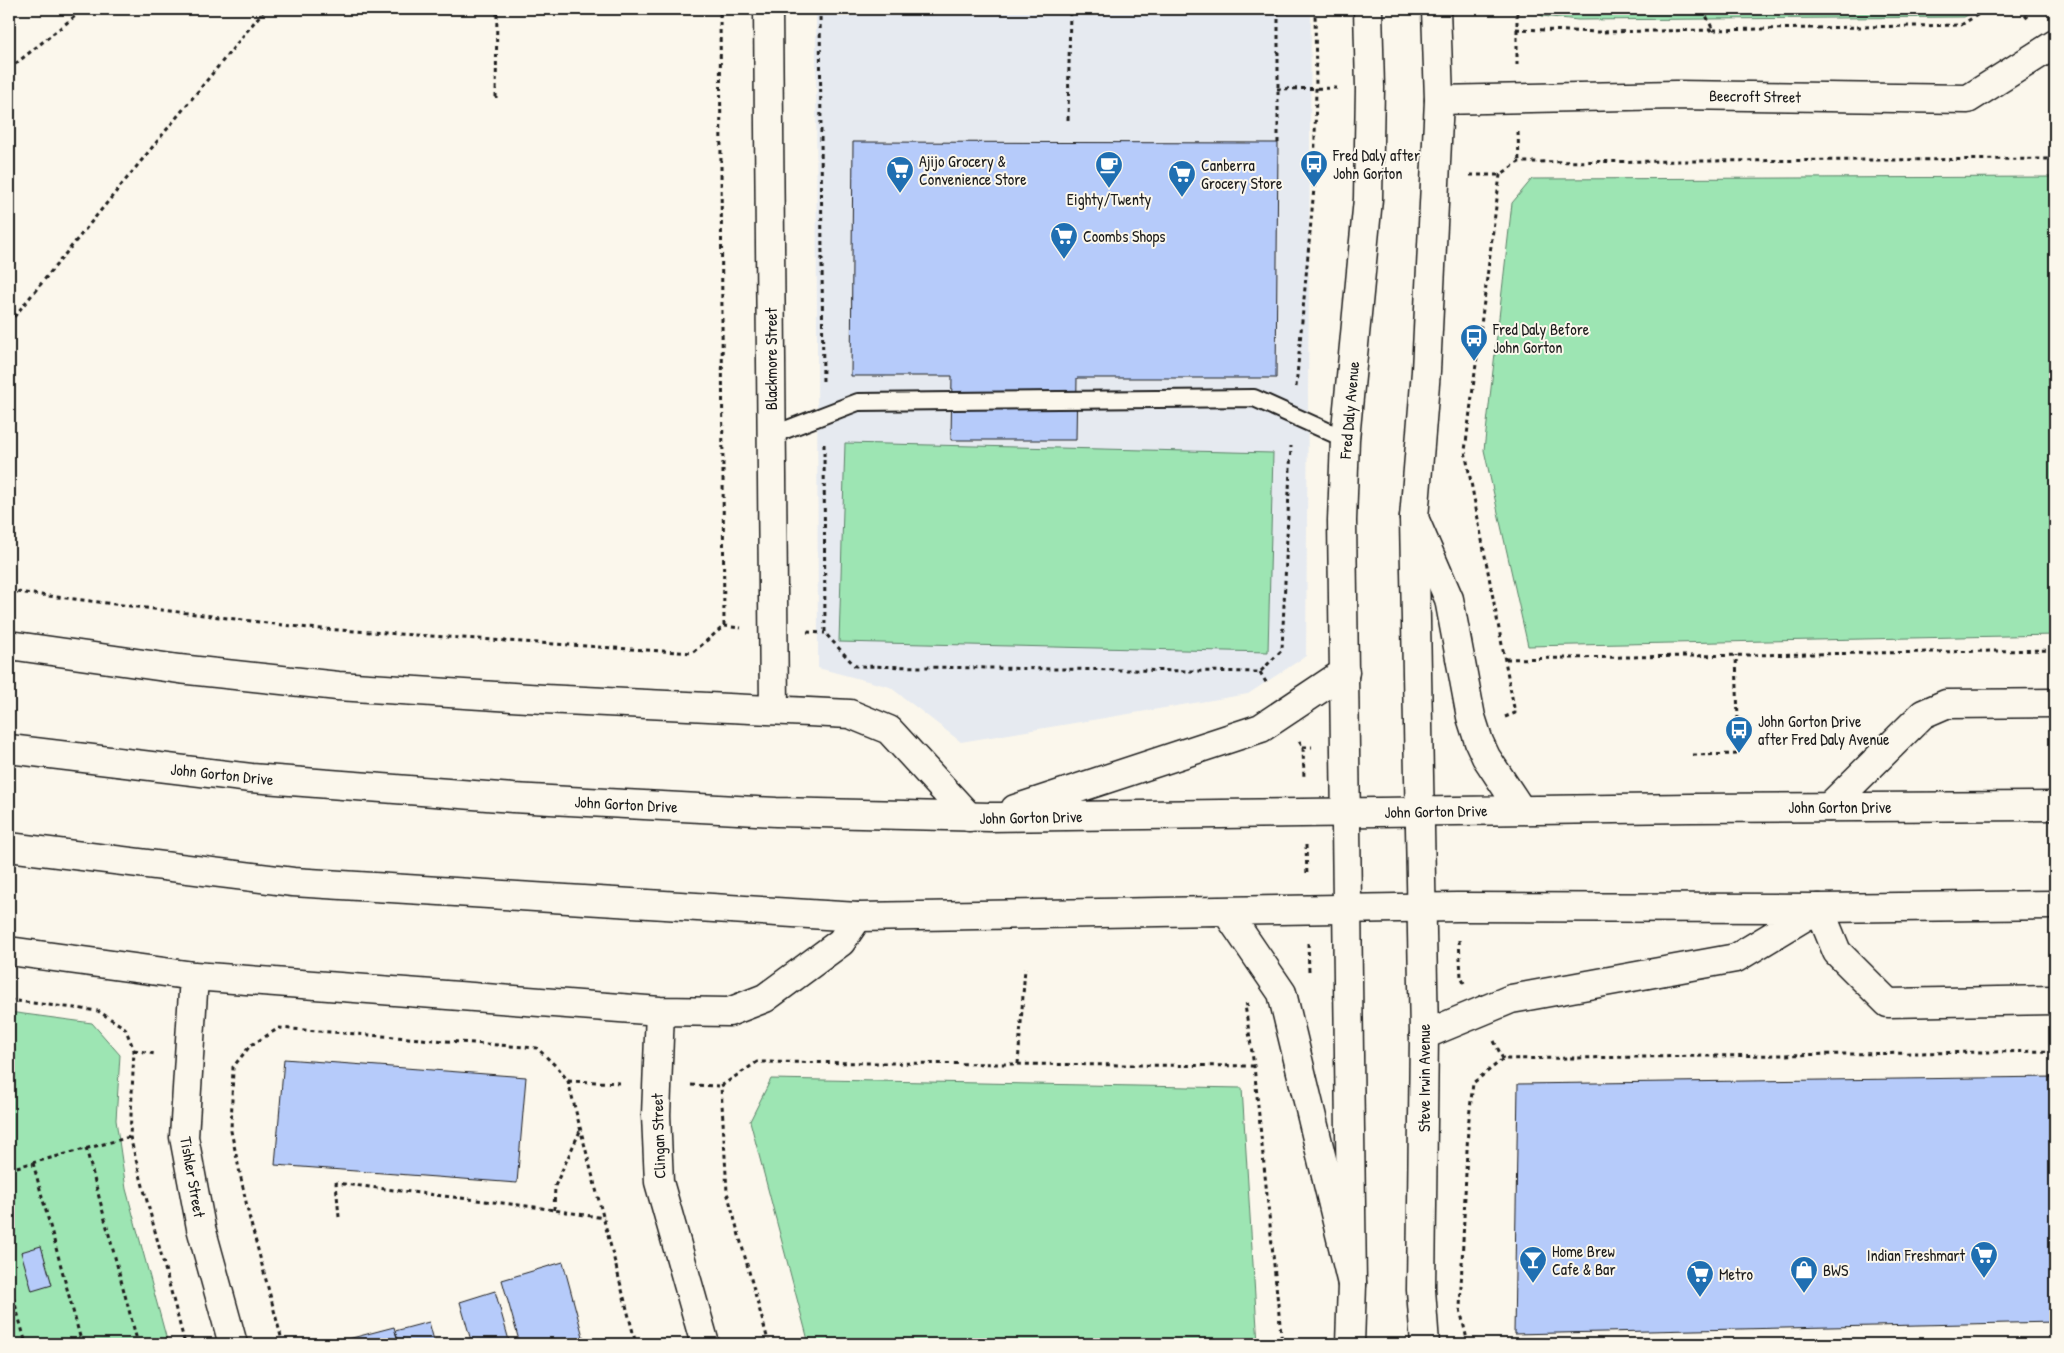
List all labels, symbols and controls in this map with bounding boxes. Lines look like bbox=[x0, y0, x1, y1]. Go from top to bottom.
street label: Beecroft Street bbox=[1709, 84, 1802, 108]
place label: Fred Daly after John Gorton bbox=[1332, 144, 1420, 184]
bus stop icon: Fred Daly after John Gorton bbox=[1299, 149, 1329, 188]
place label: Ajijo Grocery & Convenience Store bbox=[919, 150, 1027, 190]
cafe icon: Eighty/Twenty bbox=[1094, 150, 1124, 189]
place label: Canberra Grocery Store bbox=[1201, 154, 1283, 194]
supermarket icon: Ajijo Grocery & Convenience Store bbox=[885, 155, 915, 194]
supermarket icon: Canberra Grocery Store bbox=[1167, 159, 1197, 198]
place label: Eighty/Twenty bbox=[1067, 188, 1151, 210]
supermarket icon: Coombs Shops bbox=[1049, 221, 1079, 260]
place label: Coombs Shops bbox=[1083, 225, 1166, 247]
street label: Blackmore Street bbox=[760, 307, 782, 410]
place label: Fred Daly Before John Gorton bbox=[1492, 318, 1590, 358]
bus stop icon: Fred Daly Before John Gorton bbox=[1459, 323, 1489, 362]
street label: Fred Daly Avenue bbox=[1334, 360, 1364, 461]
place label: John Gorton Drive after Fred Daly Avenue bbox=[1758, 710, 1890, 750]
bus stop icon: John Gorton Drive after Fred Daly Avenue bbox=[1724, 715, 1754, 754]
street label: John Gorton Drive bbox=[170, 758, 275, 790]
street label: John Gorton Drive bbox=[574, 790, 679, 818]
street label: John Gorton Drive bbox=[1788, 796, 1892, 818]
street label: John Gorton Drive bbox=[1384, 799, 1488, 823]
street label: John Gorton Drive bbox=[979, 805, 1083, 829]
street label: Steve Irwin Avenue bbox=[1413, 1023, 1435, 1132]
street label: Clingan Street bbox=[645, 1092, 670, 1179]
street label: Tishler Street bbox=[175, 1135, 211, 1220]
place label: Home Brew Cafe & Bar bbox=[1552, 1240, 1616, 1280]
supermarket icon: Indian Freshmart bbox=[1969, 1240, 1999, 1279]
place label: Indian Freshmart bbox=[1867, 1244, 1965, 1266]
bar icon: Home Brew Cafe & Bar bbox=[1518, 1245, 1548, 1284]
shop icon: BWS bbox=[1789, 1255, 1819, 1294]
supermarket icon: Metro bbox=[1685, 1259, 1715, 1298]
place label: BWS bbox=[1823, 1259, 1849, 1281]
place label: Metro bbox=[1719, 1263, 1754, 1285]

